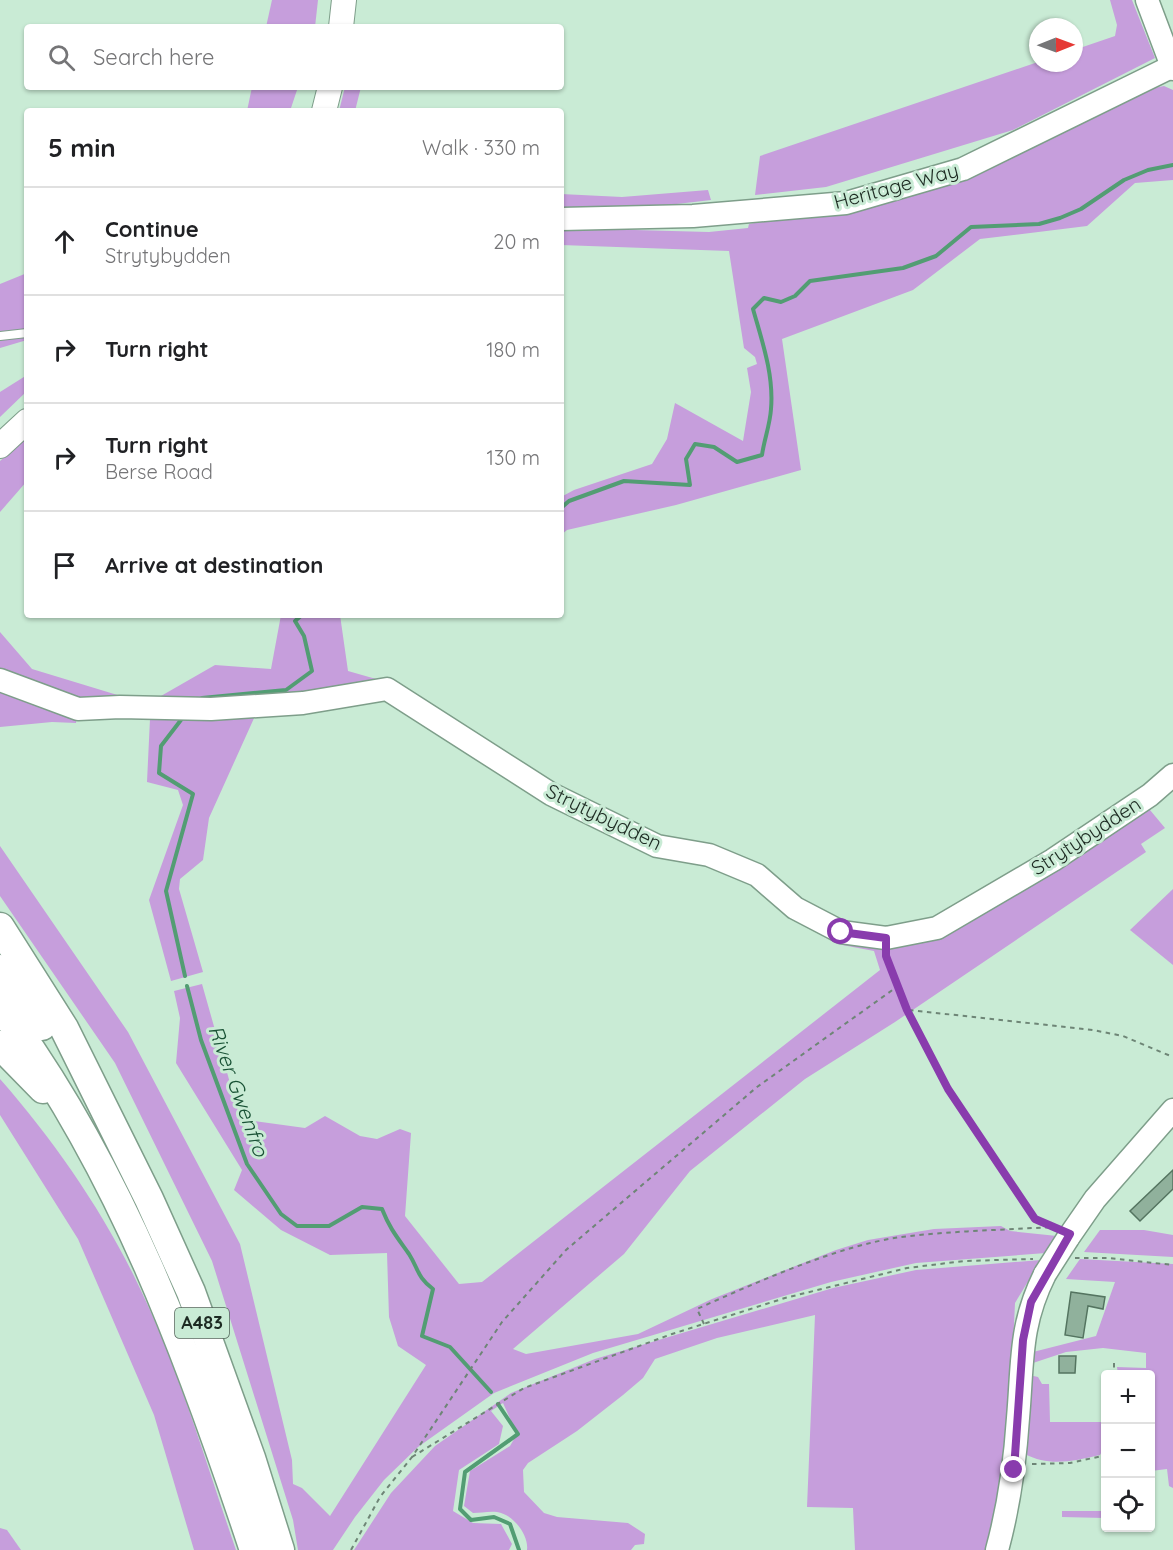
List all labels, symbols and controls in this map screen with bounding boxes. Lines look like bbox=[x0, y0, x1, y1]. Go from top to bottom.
north arrow bbox=[1029, 18, 1083, 72]
search box bbox=[24, 24, 564, 90]
icon: search bbox=[45, 41, 78, 74]
text: Search here bbox=[93, 43, 214, 71]
text: 5 min bbox=[48, 131, 116, 164]
text: Walk · 330 m bbox=[422, 135, 540, 160]
street label: Heritage Way bbox=[831, 157, 961, 214]
text: Continue bbox=[105, 215, 199, 243]
icon: ahead bbox=[48, 225, 81, 258]
text: 20 m bbox=[493, 229, 540, 254]
text: Strytybydden bbox=[105, 243, 231, 268]
icon: right bbox=[48, 333, 81, 366]
text: Turn right bbox=[105, 335, 209, 363]
text: 180 m bbox=[486, 337, 540, 362]
text: Turn right bbox=[105, 431, 209, 459]
icon: right bbox=[48, 441, 81, 474]
text: 130 m bbox=[487, 445, 540, 470]
text: Berse Road bbox=[105, 459, 213, 484]
icon: arrive bbox=[48, 549, 81, 582]
text: Arrive at destination bbox=[105, 551, 323, 579]
street label: Strytybydden bbox=[542, 778, 666, 855]
street label: Strytybydden bbox=[1026, 791, 1145, 880]
route start bbox=[827, 918, 853, 944]
water label: River Gwenfro bbox=[203, 1022, 275, 1161]
road number: A483 bbox=[175, 1308, 229, 1338]
map controls bbox=[1101, 1370, 1155, 1532]
button: + bbox=[1101, 1370, 1155, 1424]
button: − bbox=[1101, 1424, 1155, 1478]
route end bbox=[1000, 1456, 1026, 1482]
button: locate bbox=[1101, 1478, 1155, 1532]

